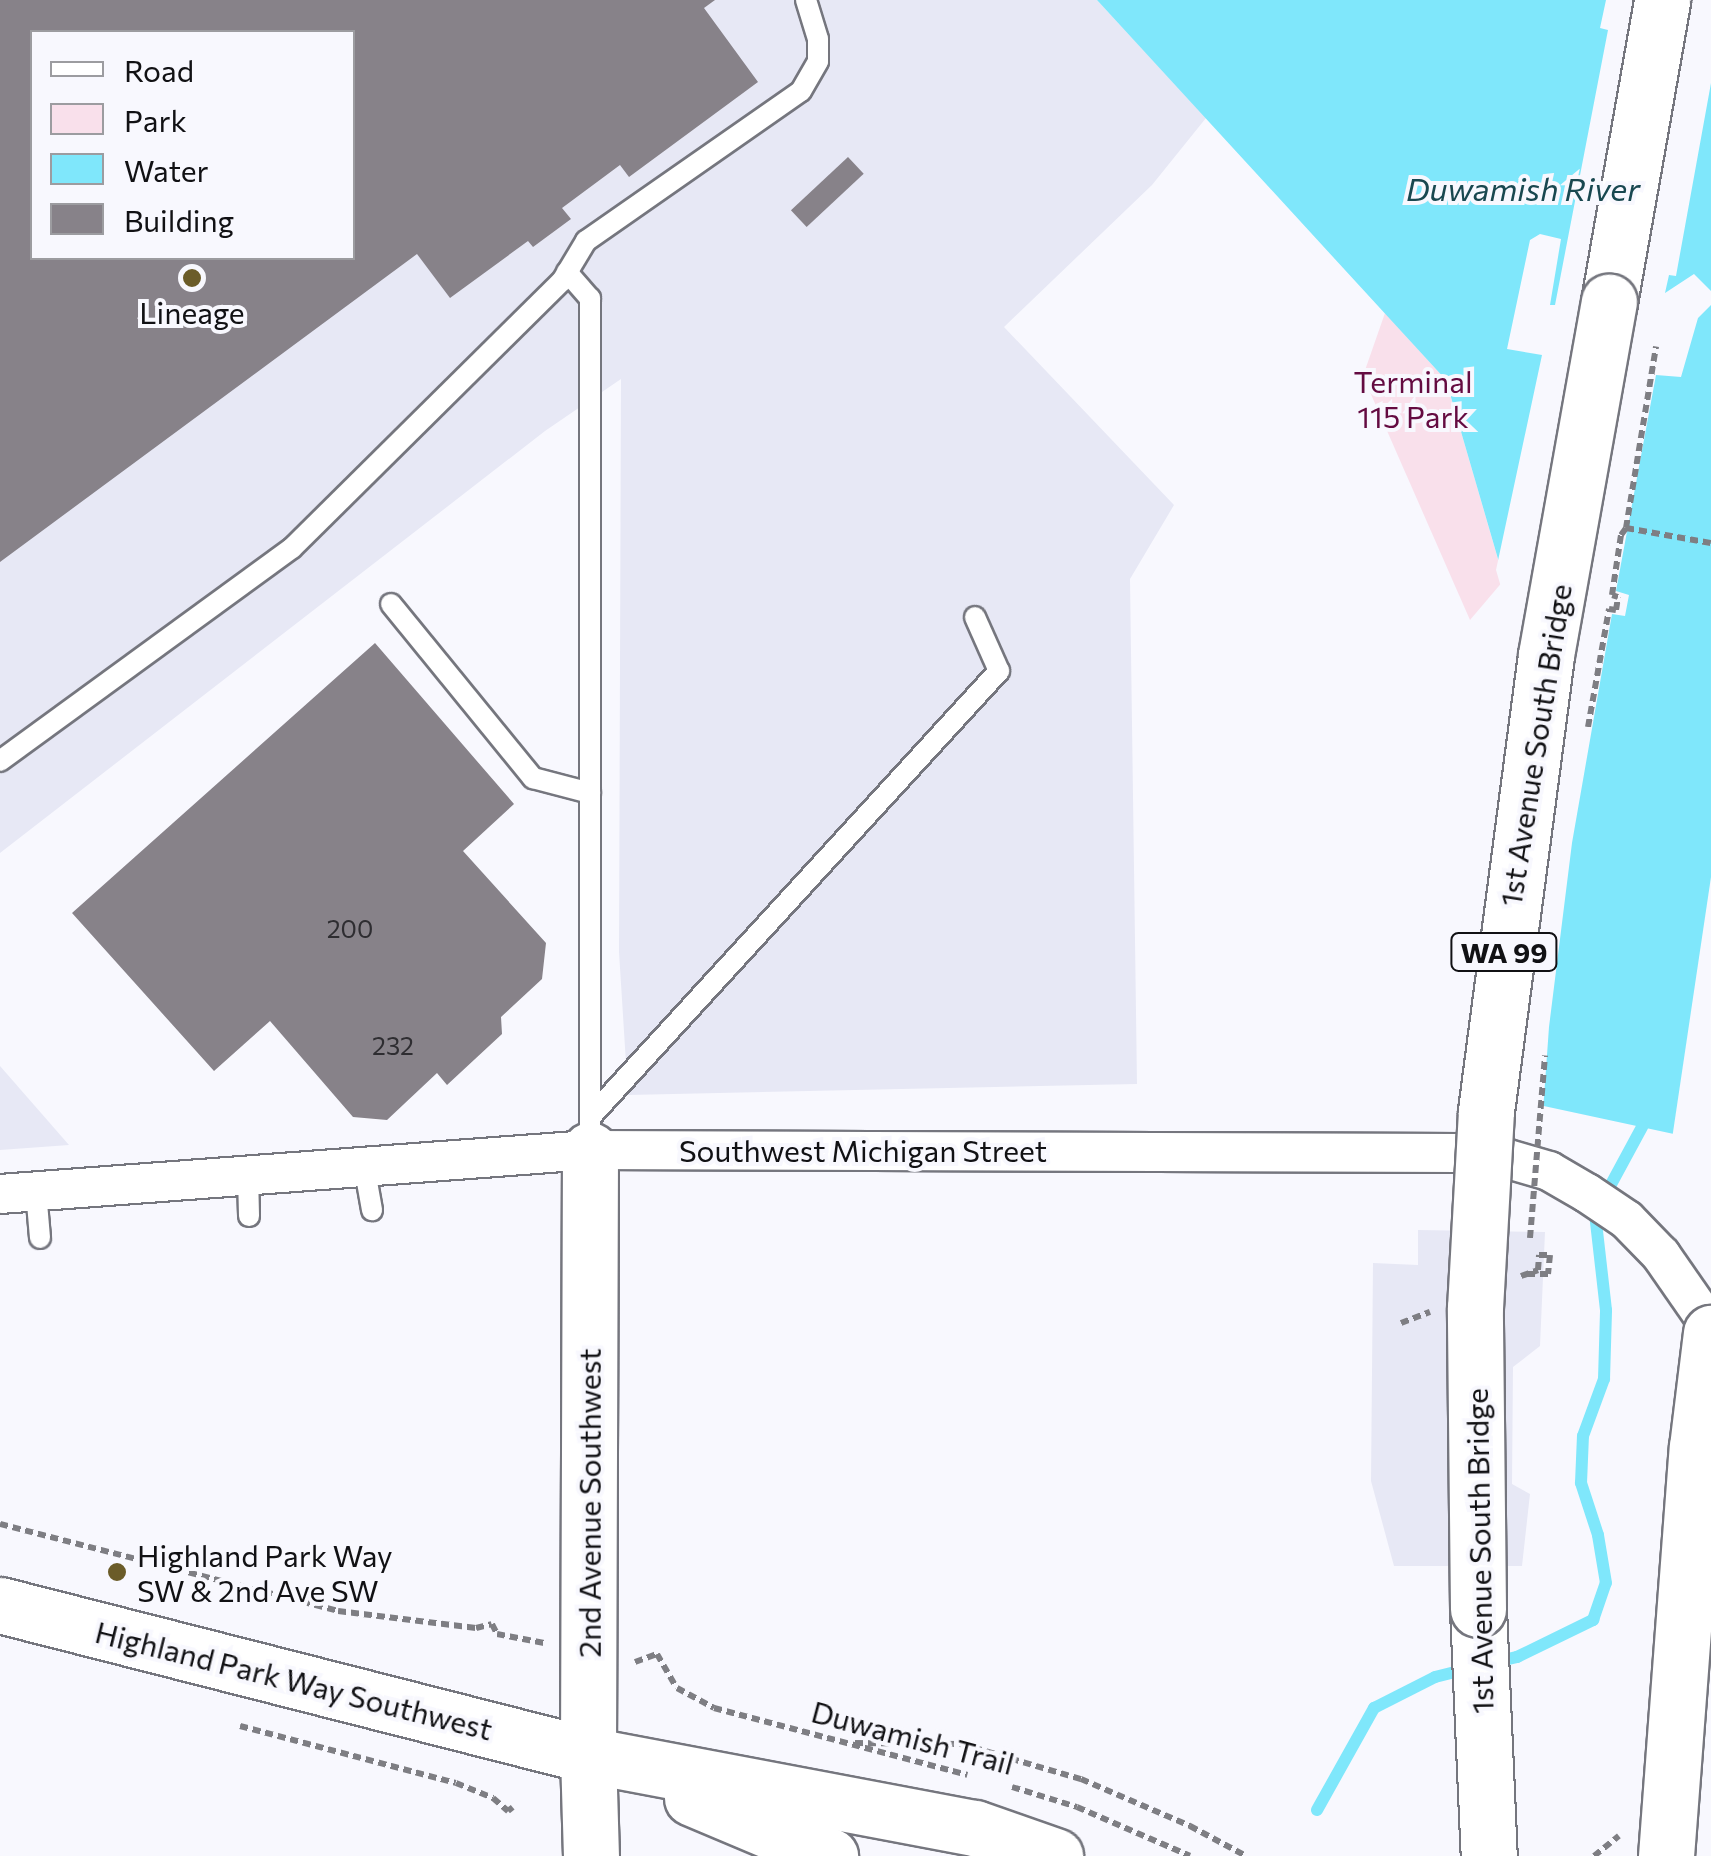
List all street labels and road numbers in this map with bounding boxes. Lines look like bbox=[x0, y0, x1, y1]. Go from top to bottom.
street label: 1st Avenue South Bridge bbox=[1492, 581, 1578, 909]
road number: WA 99 bbox=[1449, 929, 1559, 975]
street label: Southwest Michigan Street bbox=[679, 1132, 1047, 1168]
street label: 2nd Avenue Southwest bbox=[571, 1348, 607, 1658]
street label: 1st Avenue South Bridge bbox=[1458, 1388, 1500, 1714]
street label: Highland Park Way Southwest bbox=[92, 1613, 496, 1747]
street label: Duwamish Trail bbox=[808, 1693, 1018, 1781]

